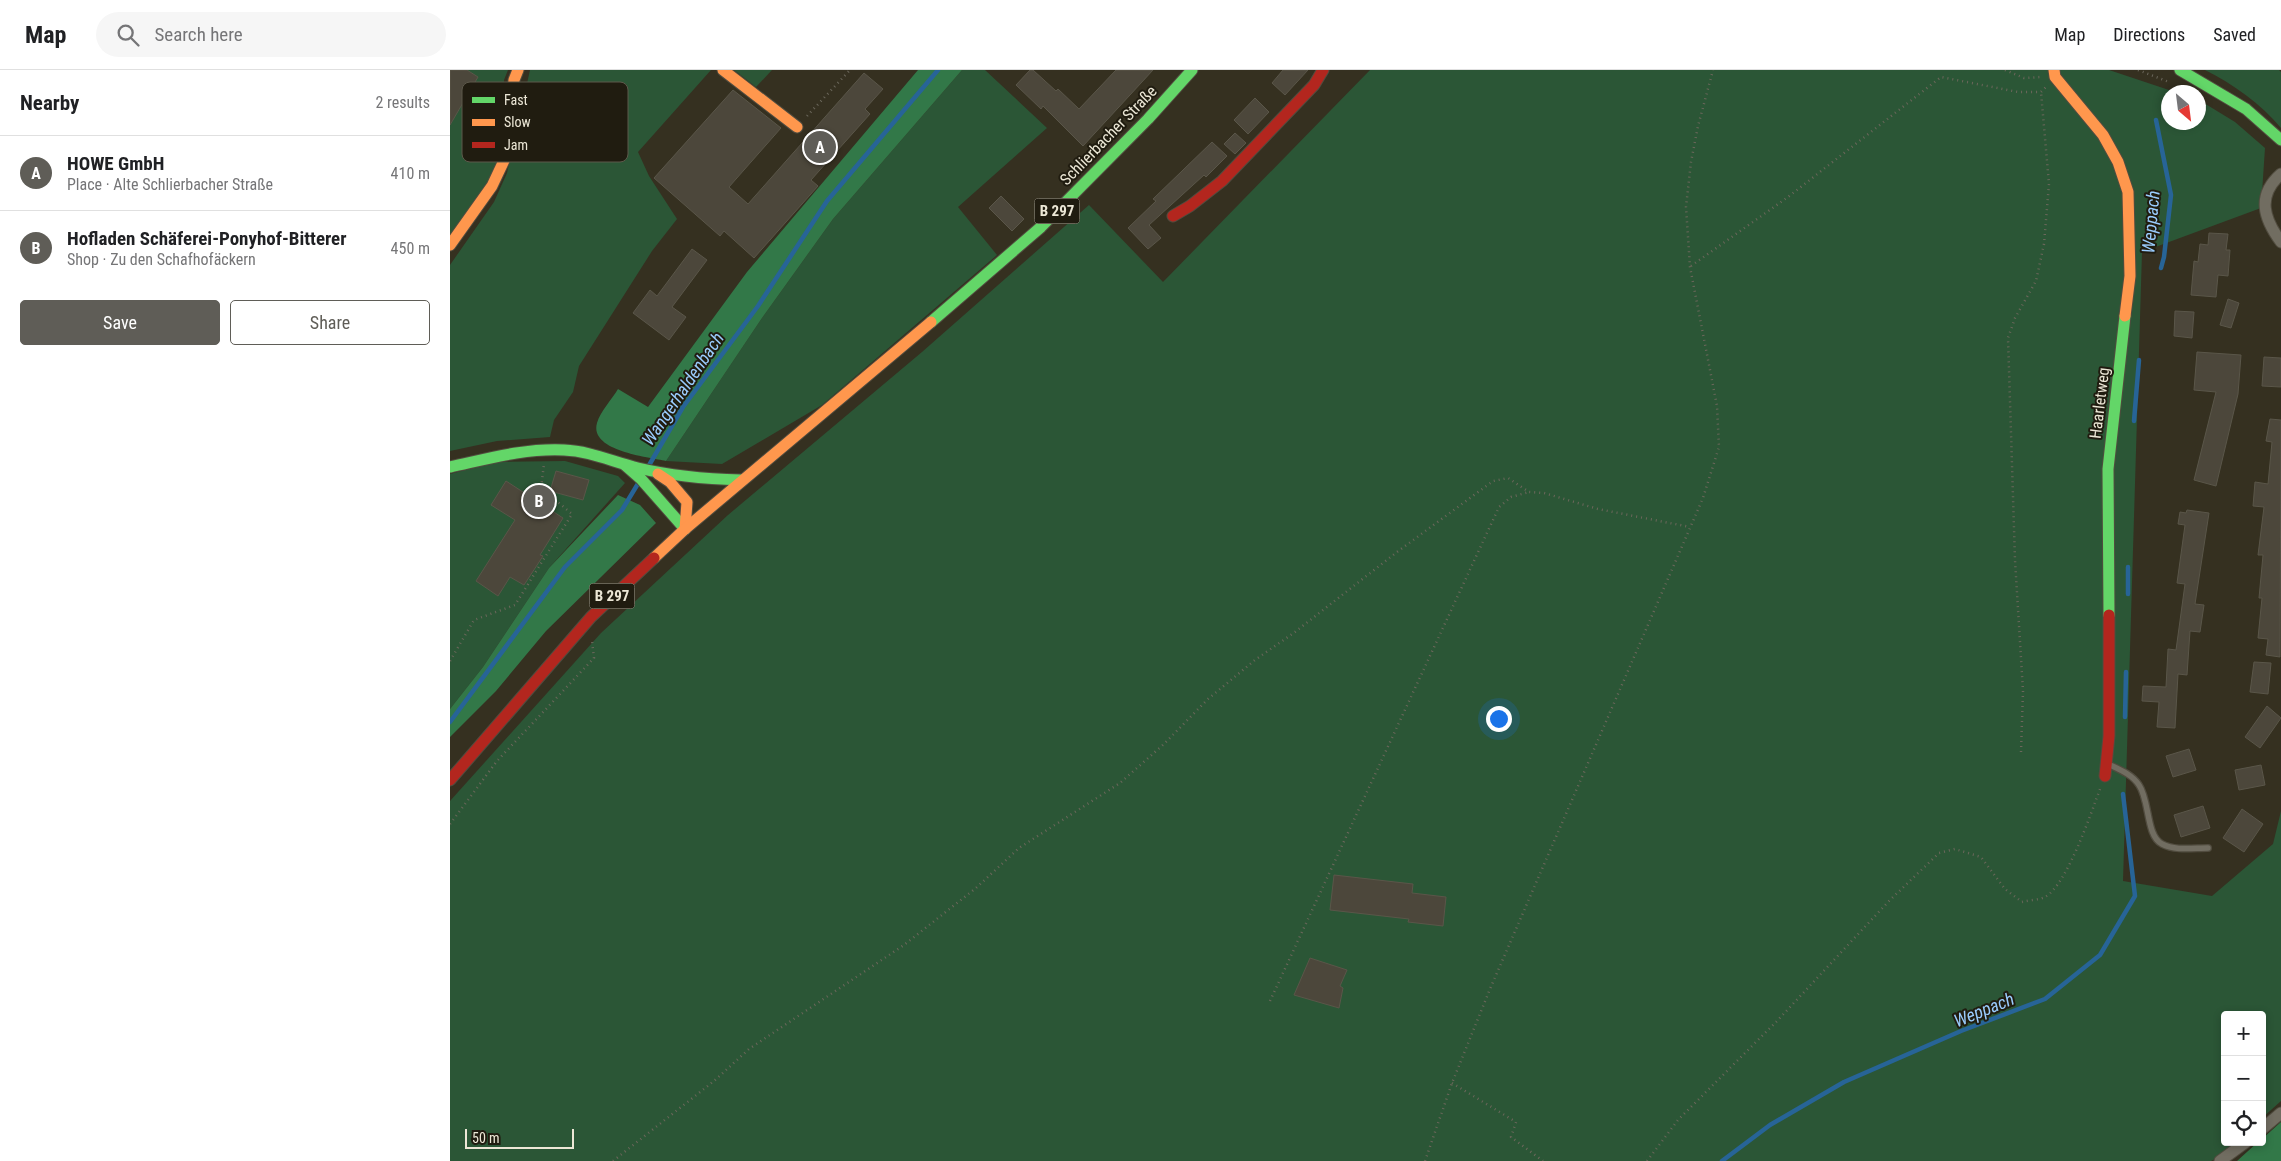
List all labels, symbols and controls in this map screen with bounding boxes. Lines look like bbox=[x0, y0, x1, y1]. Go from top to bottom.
search box bbox=[96, 12, 446, 57]
text: Map bbox=[25, 21, 66, 49]
icon: search bbox=[114, 21, 142, 49]
text: Search here bbox=[154, 23, 243, 46]
text: Map bbox=[2054, 24, 2085, 45]
text: Directions bbox=[2113, 24, 2185, 45]
text: Saved bbox=[2213, 24, 2256, 45]
legend bbox=[462, 82, 628, 162]
street label: Schlierbacher Straße bbox=[1056, 82, 1161, 189]
north arrow bbox=[2161, 85, 2206, 130]
text: Nearby bbox=[20, 91, 79, 115]
text: Fast bbox=[504, 92, 528, 108]
text: 2 results bbox=[375, 93, 430, 112]
text: Slow bbox=[504, 114, 531, 130]
pin: A bbox=[804, 128, 836, 166]
text: Jam bbox=[504, 137, 528, 153]
text: HOWE GmbH bbox=[67, 152, 164, 175]
text: A bbox=[31, 164, 41, 183]
text: 410 m bbox=[391, 164, 430, 183]
text: Place · Alte Schlierbacher Straße bbox=[67, 175, 273, 194]
water label: Weppach bbox=[2137, 190, 2164, 254]
road number: B 297 bbox=[1034, 198, 1080, 224]
text: Hofladen Schäferei-Ponyhof-Bitterer bbox=[67, 227, 347, 250]
text: B bbox=[32, 239, 40, 258]
text: 450 m bbox=[391, 239, 430, 258]
text: Shop · Zu den Schafhofäckern bbox=[67, 250, 256, 269]
button: Save bbox=[20, 300, 220, 345]
button: Share bbox=[230, 300, 430, 345]
water label: Wangerhaldenbach bbox=[637, 328, 728, 449]
street label: Haarletweg bbox=[2086, 366, 2113, 440]
pin: B bbox=[523, 482, 555, 520]
road number: B 297 bbox=[590, 584, 634, 608]
your location bbox=[1486, 706, 1512, 732]
water label: Weppach bbox=[1951, 988, 2017, 1031]
map controls bbox=[2221, 1011, 2266, 1146]
button: + bbox=[2221, 1011, 2266, 1056]
button: − bbox=[2221, 1056, 2266, 1101]
button: locate bbox=[2221, 1101, 2266, 1146]
scale bar bbox=[465, 1126, 574, 1149]
text: 50 m bbox=[472, 1130, 500, 1146]

